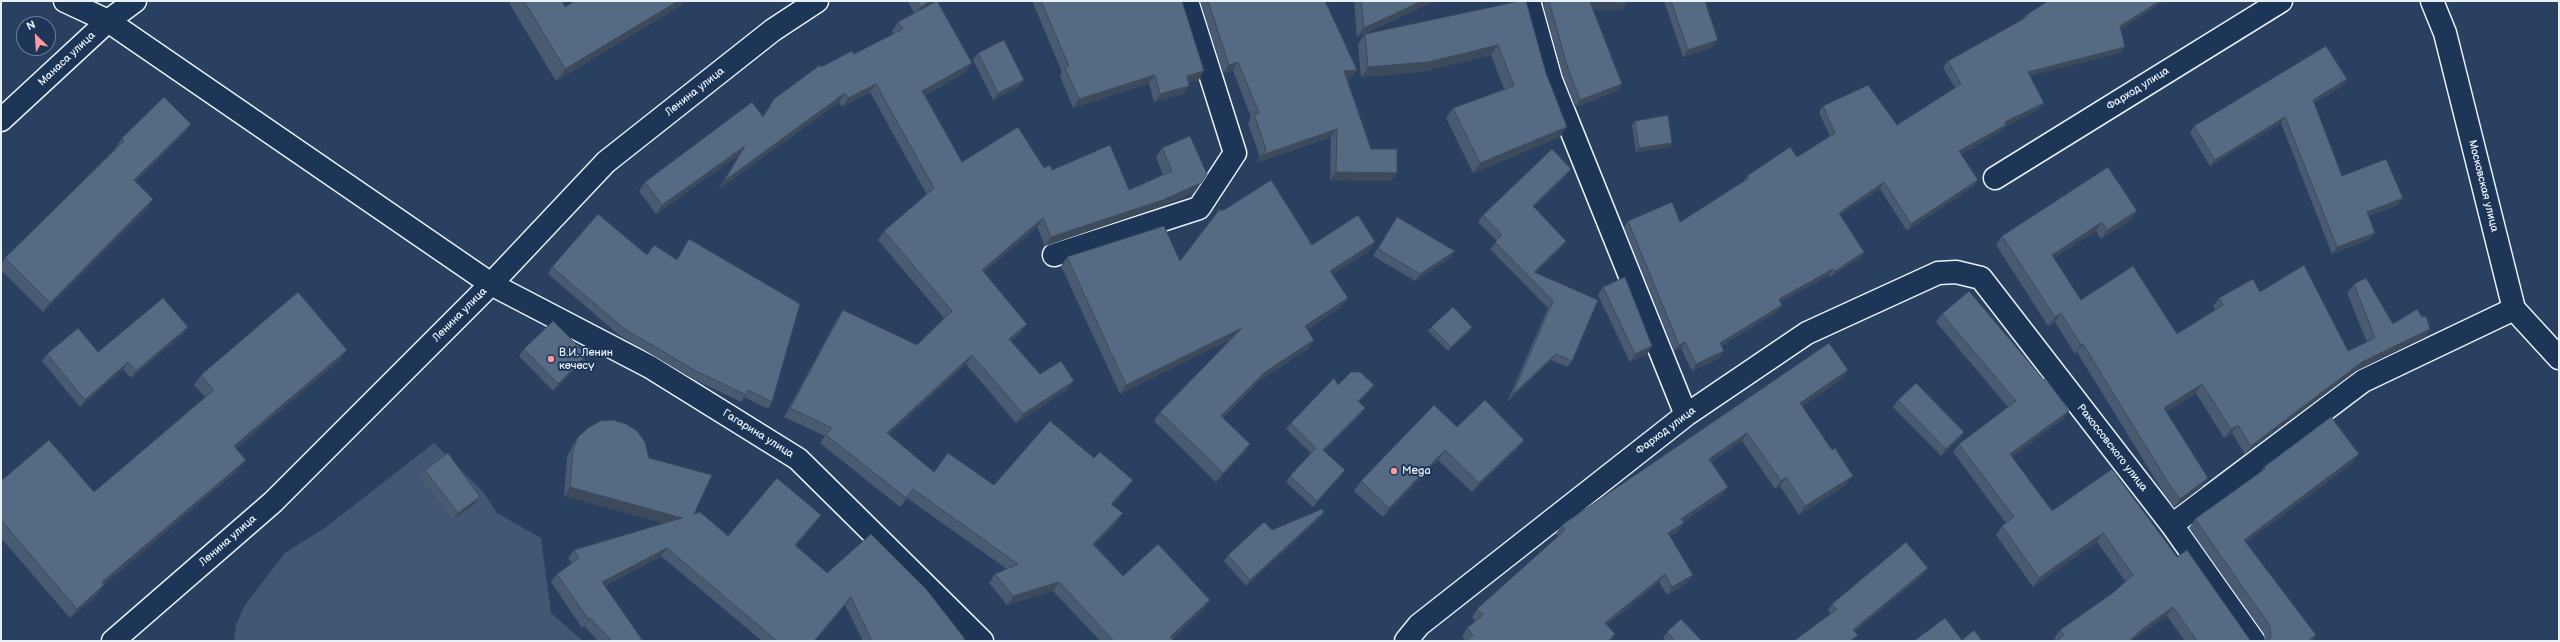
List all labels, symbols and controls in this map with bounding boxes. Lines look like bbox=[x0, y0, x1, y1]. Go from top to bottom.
north arrow bbox=[16, 16, 56, 56]
text: N bbox=[25, 18, 38, 33]
street label: Манаса улица bbox=[36, 29, 98, 89]
street label: Фарход улица bbox=[2104, 64, 2172, 114]
street label: Ленина улица bbox=[663, 65, 727, 119]
street label: Московская улица bbox=[2465, 139, 2501, 233]
street label: Ленина улица bbox=[430, 285, 490, 345]
place label: В.И. Ленин көчөсү bbox=[559, 346, 613, 372]
marker: В.И. Ленин көчөсү bbox=[546, 354, 556, 364]
street label: Ракоссовского улица bbox=[2074, 402, 2150, 494]
street label: Фарход улица bbox=[1633, 404, 1699, 458]
street label: Гагарина улица bbox=[720, 407, 796, 461]
place label: Mega bbox=[1402, 464, 1431, 478]
marker: Mega bbox=[1389, 466, 1399, 476]
street label: Ленина улица bbox=[197, 513, 259, 569]

